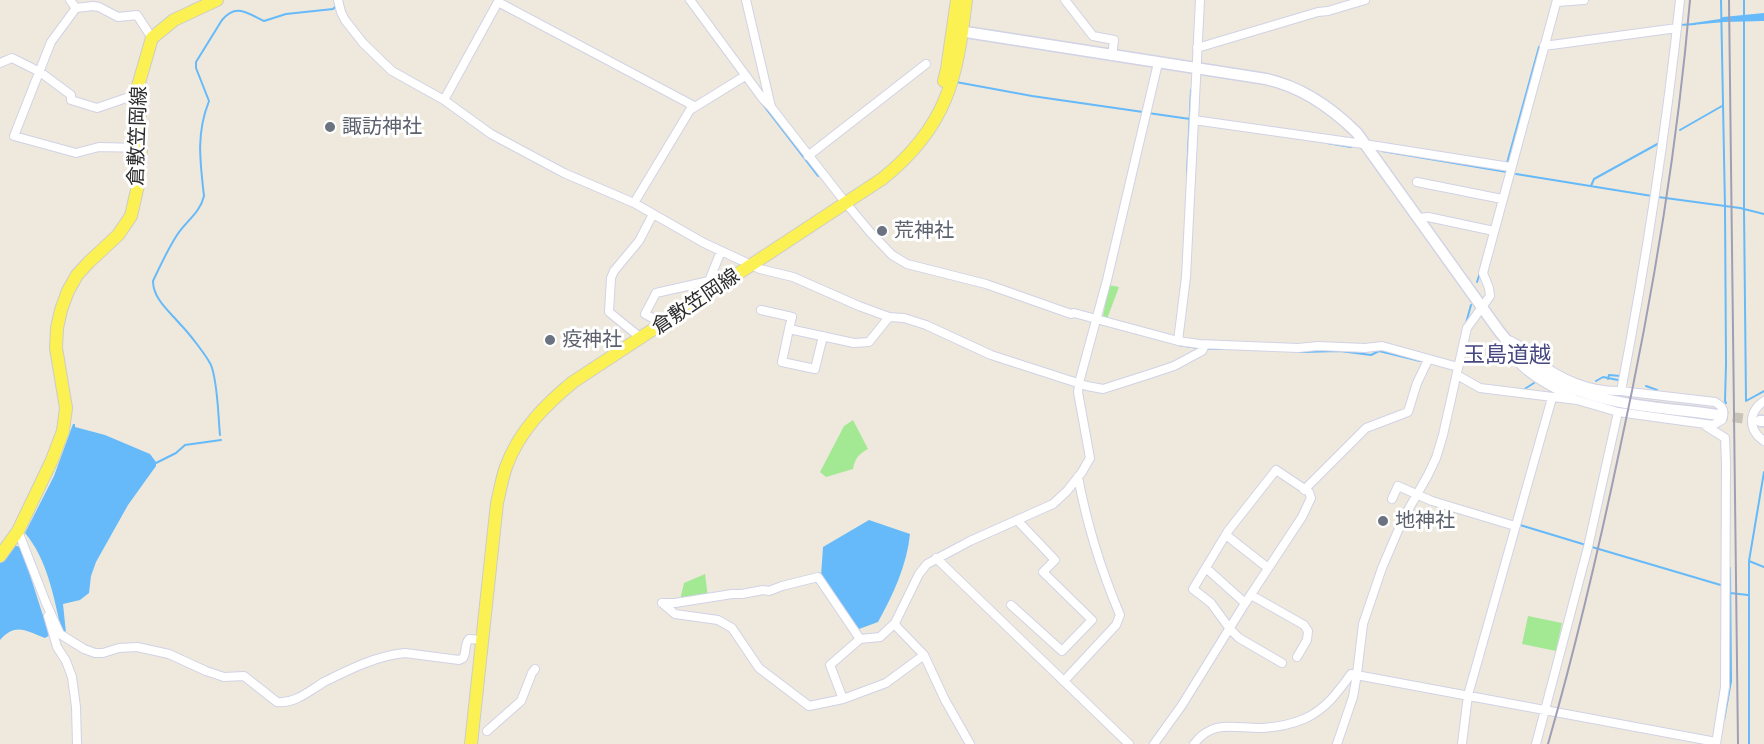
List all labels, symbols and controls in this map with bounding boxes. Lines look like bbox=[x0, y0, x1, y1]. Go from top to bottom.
street label: 倉敷笠岡線 bbox=[124, 86, 152, 186]
place label: 諏訪神社 bbox=[342, 115, 422, 139]
marker: 諏訪神社 bbox=[323, 120, 337, 134]
place label: 荒神社 bbox=[894, 219, 954, 243]
marker: 荒神社 bbox=[875, 224, 889, 238]
street label: 倉敷笠岡線 bbox=[648, 264, 744, 340]
place label: 疫神社 bbox=[562, 328, 622, 352]
marker: 疫神社 bbox=[543, 333, 557, 347]
district label: 玉島道越 bbox=[1463, 343, 1551, 369]
place label: 地神社 bbox=[1395, 509, 1455, 533]
marker: 地神社 bbox=[1376, 514, 1390, 528]

